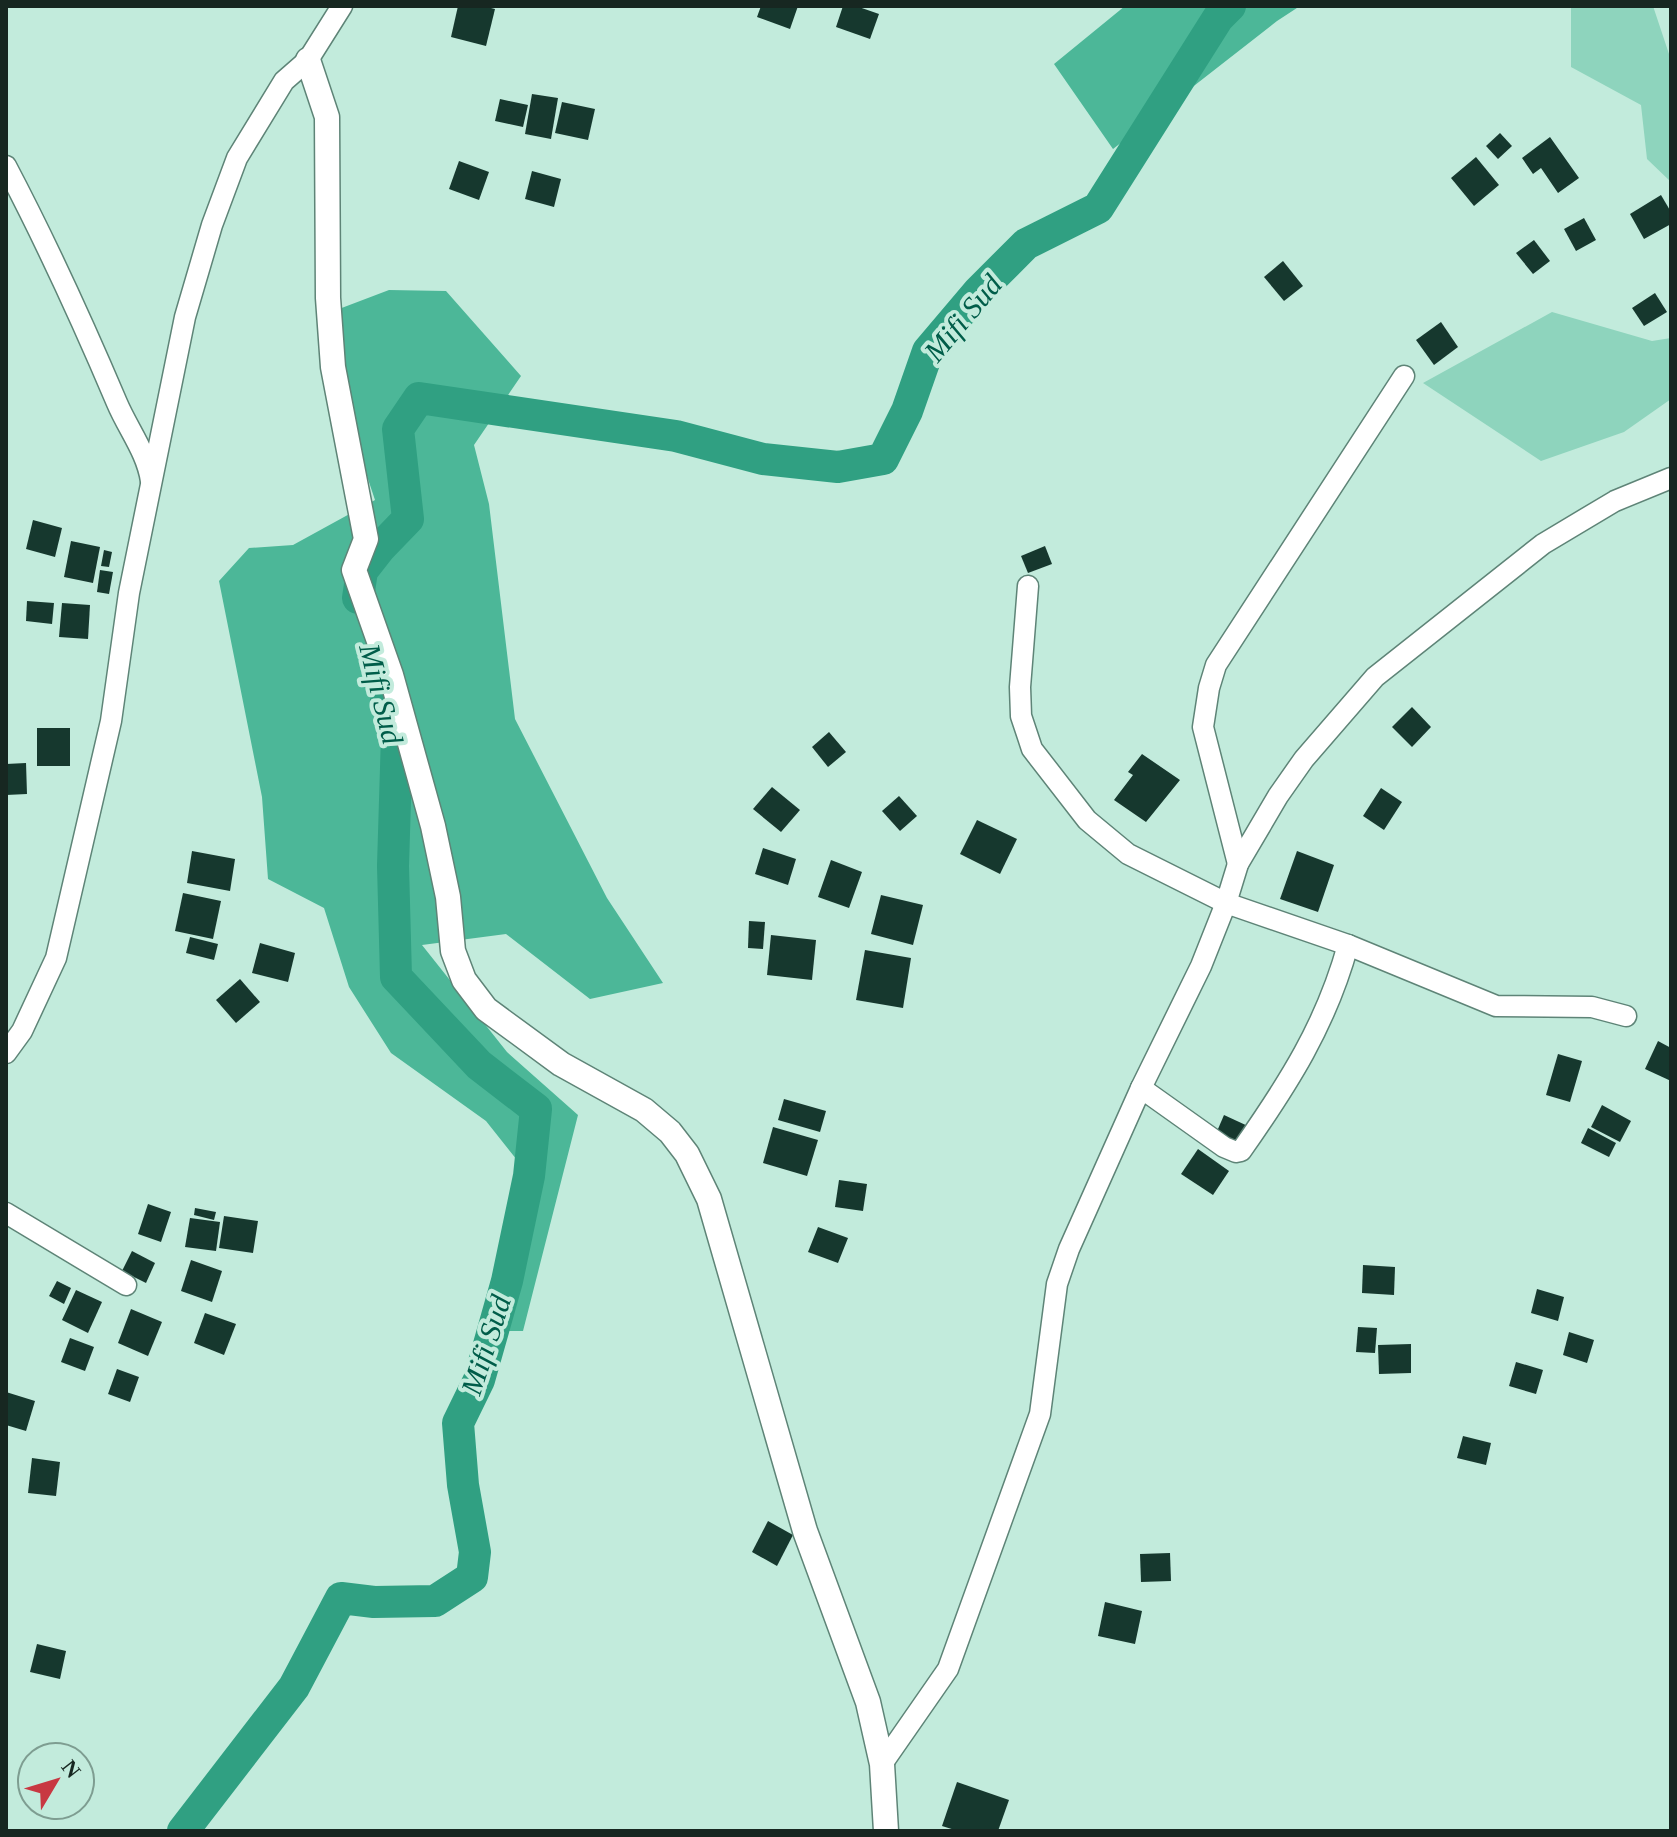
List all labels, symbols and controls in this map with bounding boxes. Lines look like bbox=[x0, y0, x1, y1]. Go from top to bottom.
water label: Mifi Sud bbox=[916, 267, 1009, 368]
water label: Mifi Sud bbox=[353, 639, 410, 749]
water label: Mifi Sud bbox=[454, 1290, 517, 1400]
north arrow bbox=[16, 1741, 96, 1821]
text: N bbox=[57, 1755, 86, 1783]

